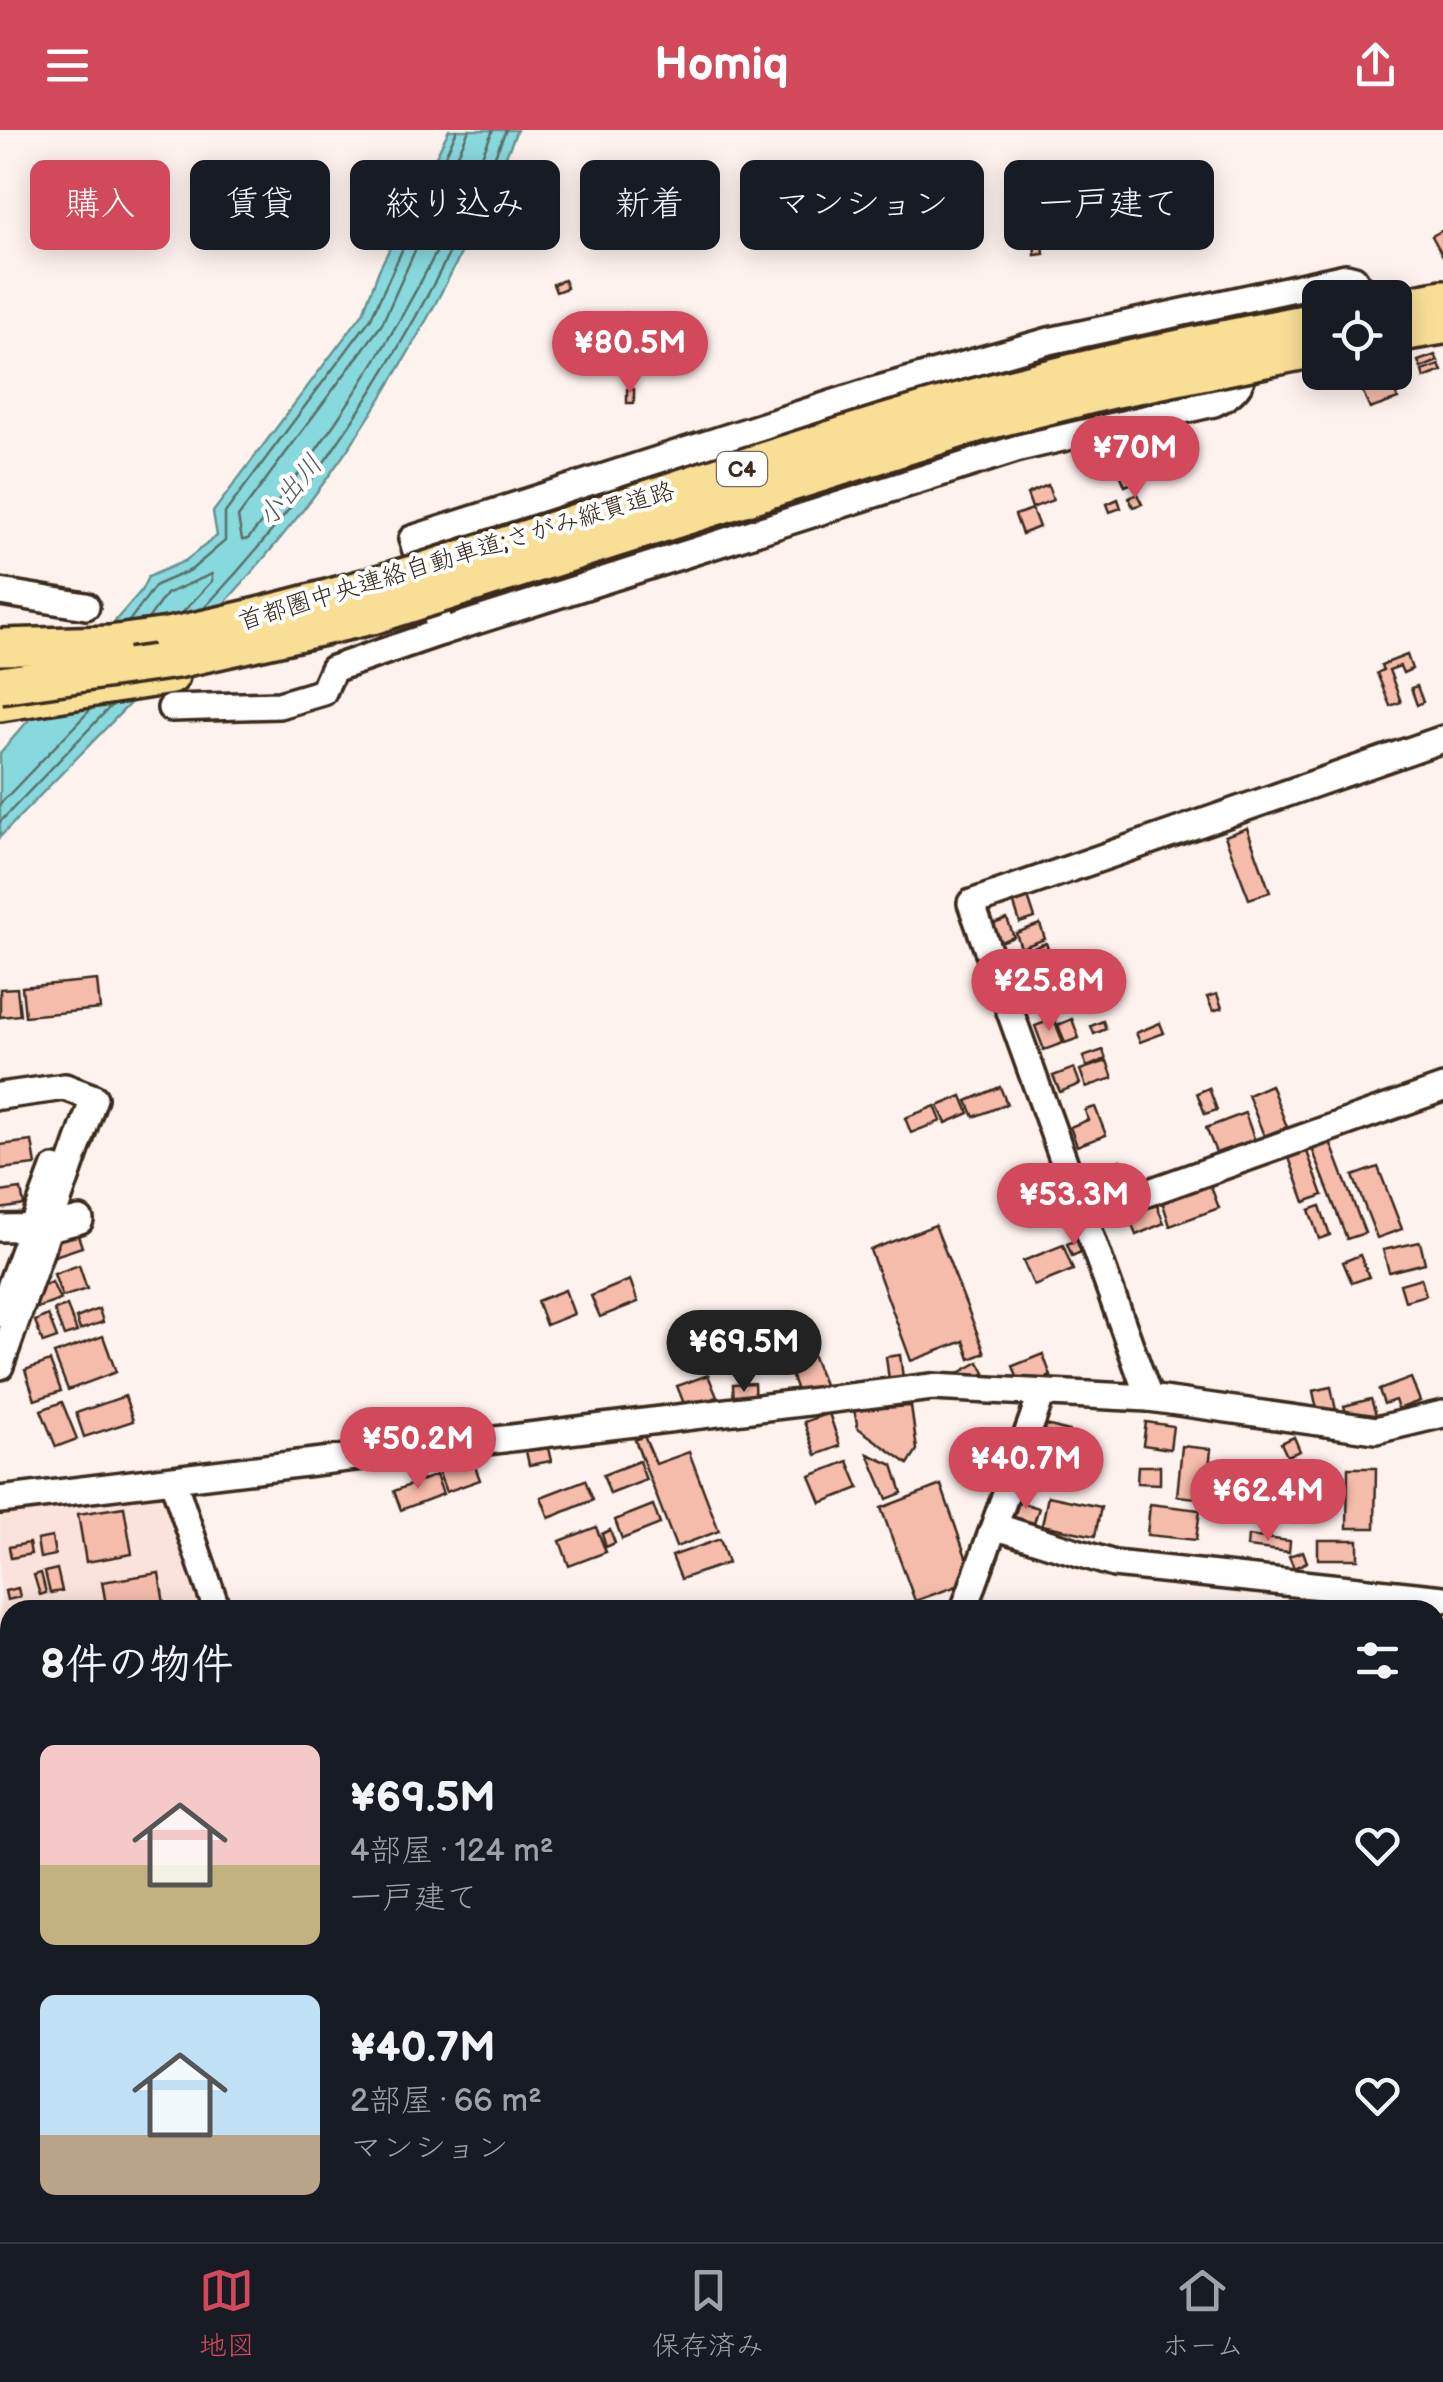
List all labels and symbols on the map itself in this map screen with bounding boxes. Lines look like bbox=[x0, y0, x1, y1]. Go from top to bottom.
pin: ¥80.5M bbox=[549, 311, 711, 396]
pin: ¥70M bbox=[1076, 416, 1194, 501]
water label: 小出川 bbox=[251, 448, 330, 534]
road number: C4 bbox=[717, 452, 767, 486]
street label: 首都圏中央連絡自動車道;さがみ縦貫道路 bbox=[234, 475, 679, 638]
pin: ¥25.8M bbox=[968, 949, 1130, 1034]
pin: ¥53.3M bbox=[993, 1163, 1155, 1248]
pin: ¥69.5M bbox=[663, 1310, 825, 1395]
pin: ¥50.2M bbox=[337, 1407, 499, 1492]
pin: ¥40.7M bbox=[945, 1427, 1107, 1512]
pin: ¥62.4M bbox=[1187, 1459, 1349, 1544]

